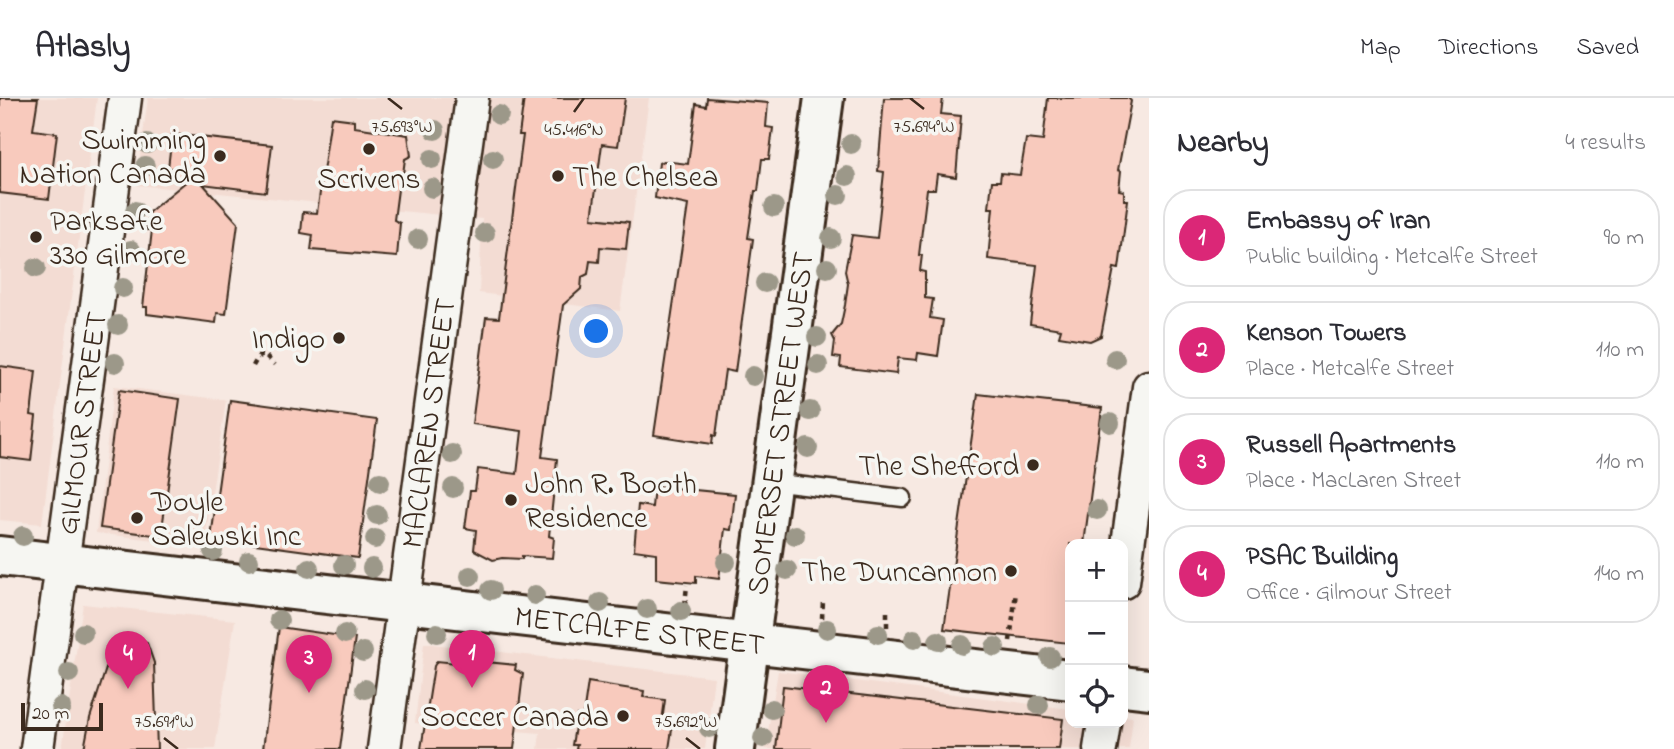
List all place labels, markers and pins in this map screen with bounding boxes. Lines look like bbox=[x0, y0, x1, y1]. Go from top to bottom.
place label: Swimming Nation Canada bbox=[19, 120, 206, 198]
marker: Scrivens bbox=[361, 141, 377, 157]
marker: Swimming Nation Canada bbox=[212, 148, 228, 164]
place label: The Chelsea bbox=[572, 157, 719, 201]
place label: Scrivens bbox=[317, 159, 421, 203]
marker: The Chelsea bbox=[550, 168, 566, 184]
place label: Parksafe 330 Gilmore bbox=[50, 201, 187, 279]
marker: Parksafe 330 Gilmore bbox=[28, 229, 44, 245]
place label: Indigo bbox=[252, 319, 325, 363]
marker: Indigo bbox=[331, 330, 347, 346]
place label: The Shefford bbox=[858, 446, 1019, 490]
marker: The Shefford bbox=[1025, 457, 1041, 473]
place label: John R. Booth Residence bbox=[525, 464, 697, 542]
place label: Doyle Salewski Inc bbox=[150, 482, 302, 560]
marker: John R. Booth Residence bbox=[503, 492, 519, 508]
marker: Doyle Salewski Inc bbox=[129, 510, 145, 526]
place label: The Duncannon bbox=[801, 552, 997, 596]
marker: The Duncannon bbox=[1003, 563, 1019, 579]
pin: 1 bbox=[449, 630, 495, 688]
pin: 4 bbox=[105, 631, 151, 689]
pin: 3 bbox=[286, 635, 332, 693]
pin: 2 bbox=[803, 665, 849, 723]
place label: Soccer Canada bbox=[421, 697, 609, 741]
marker: Soccer Canada bbox=[615, 708, 631, 724]

